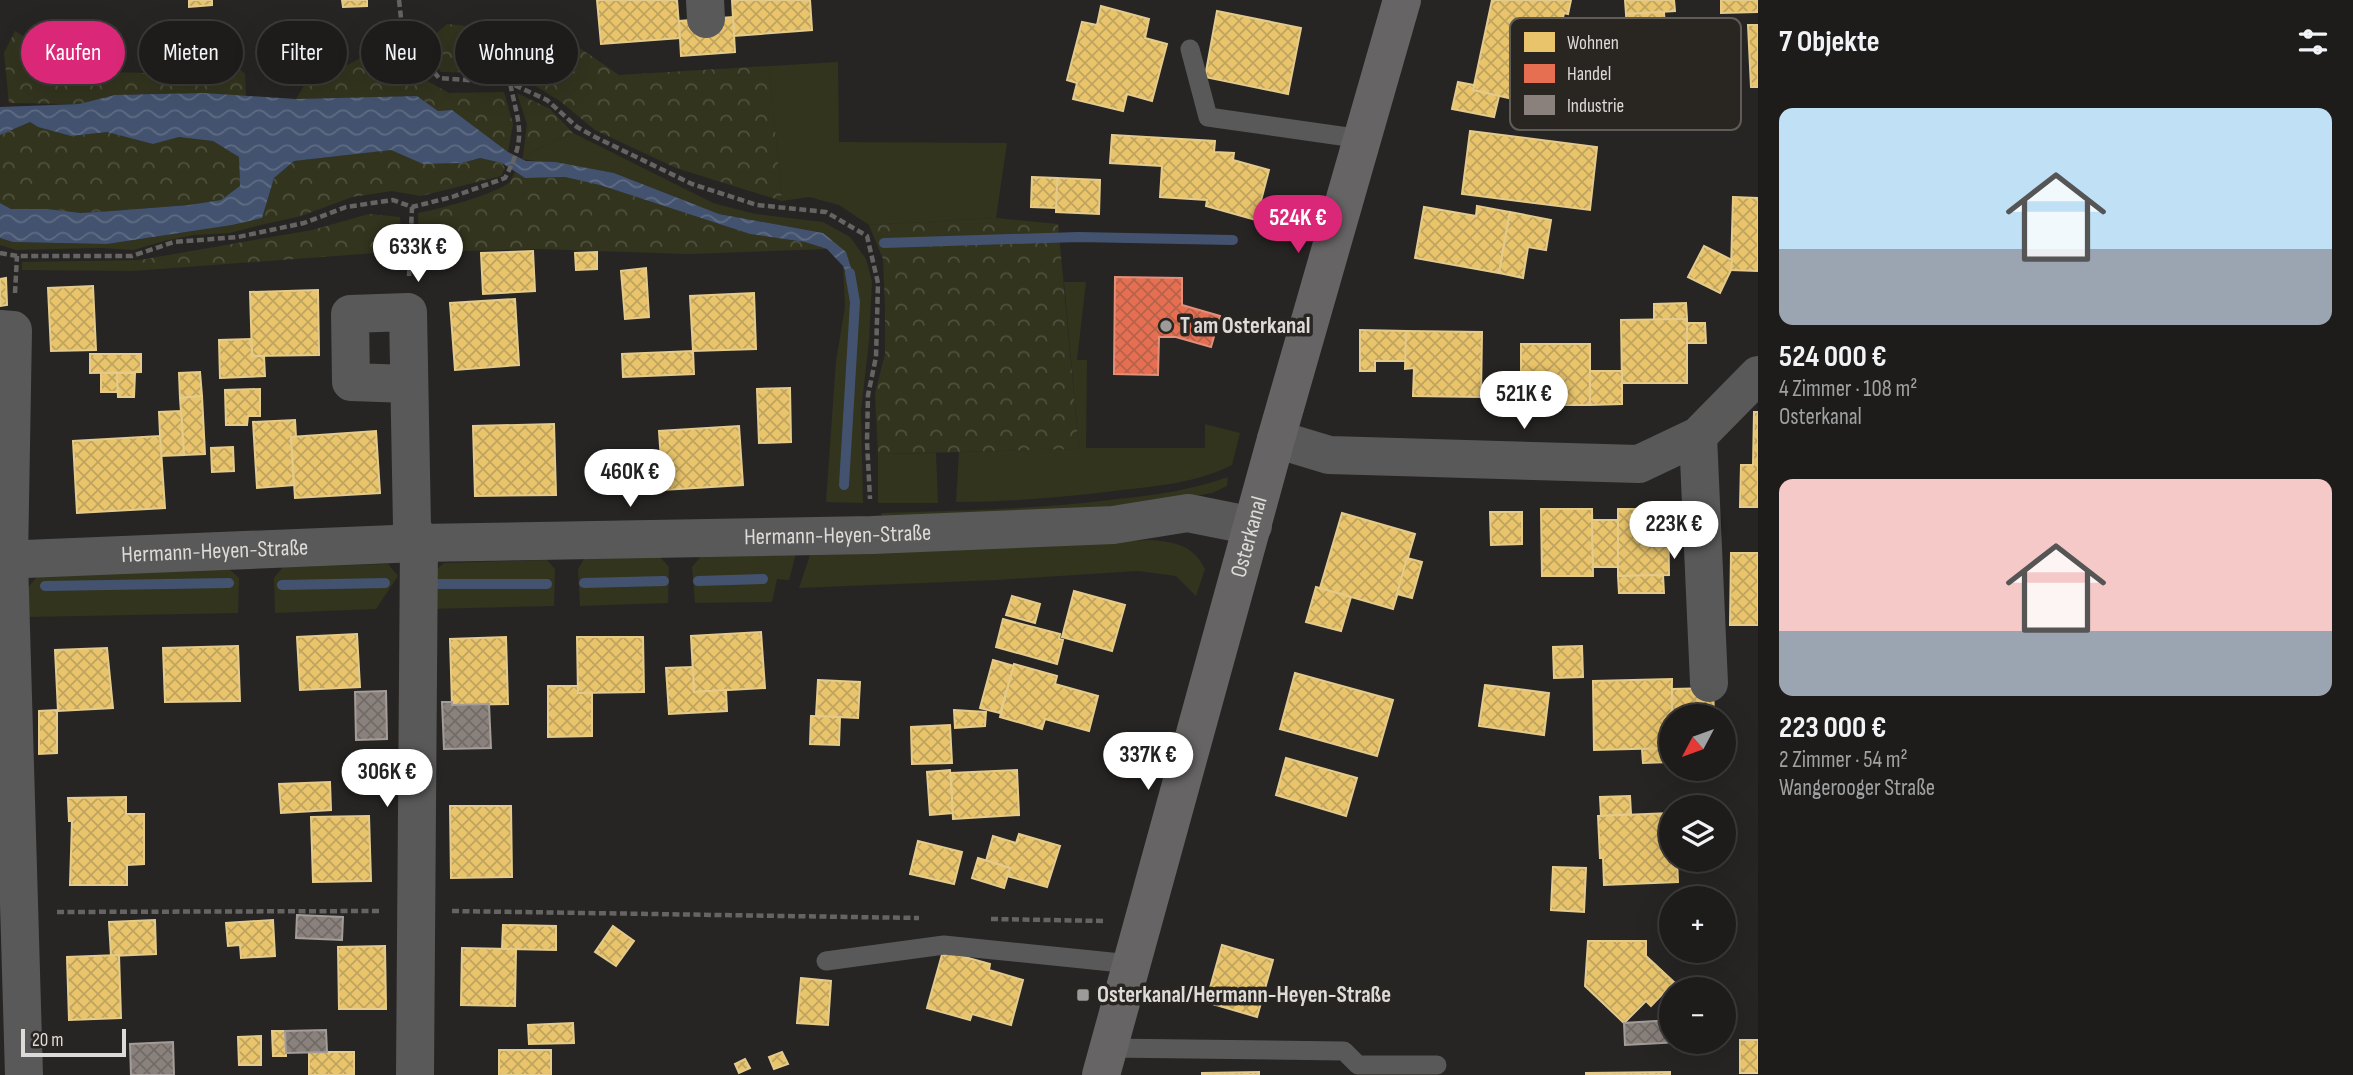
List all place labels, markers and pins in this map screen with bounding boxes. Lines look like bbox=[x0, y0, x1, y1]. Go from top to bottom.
pin: 524K € bbox=[1241, 196, 1355, 255]
pin: 633K € bbox=[361, 224, 475, 284]
place label: T am Osterkanal bbox=[1180, 312, 1310, 340]
marker: T am Osterkanal bbox=[1158, 318, 1174, 334]
pin: 521K € bbox=[1467, 372, 1581, 431]
pin: 460K € bbox=[573, 449, 687, 509]
pin: 223K € bbox=[1617, 502, 1731, 561]
pin: 337K € bbox=[1091, 732, 1205, 792]
pin: 306K € bbox=[330, 750, 444, 809]
place label: Osterkanal/Hermann-Heyen-Straße bbox=[1097, 981, 1391, 1009]
marker: Osterkanal/Hermann-Heyen-Straße bbox=[1075, 987, 1091, 1003]

